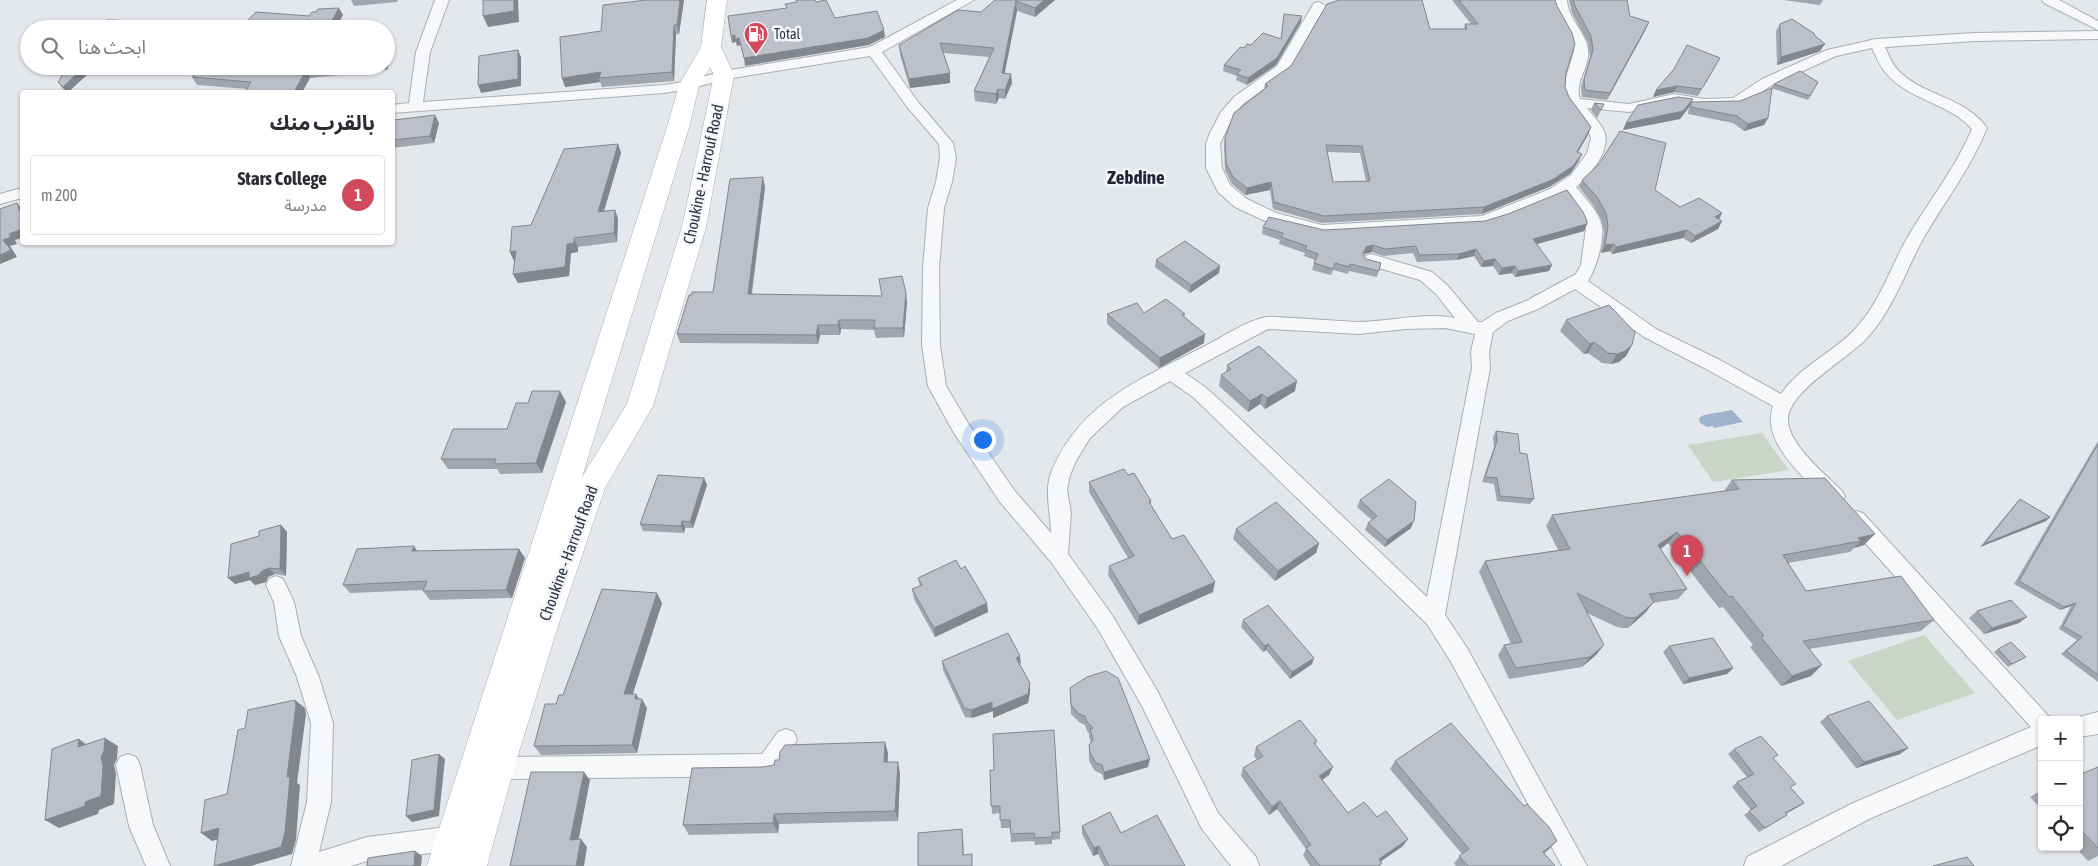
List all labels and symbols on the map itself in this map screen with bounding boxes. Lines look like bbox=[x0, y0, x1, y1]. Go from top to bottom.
fuel station icon: Total bbox=[743, 21, 769, 55]
place label: Total bbox=[774, 26, 800, 42]
street label: Choukine - Harrouf Road bbox=[679, 102, 727, 246]
district label: Zebdine bbox=[1107, 166, 1165, 188]
your location bbox=[970, 427, 996, 453]
street label: Choukine - Harrouf Road bbox=[535, 483, 601, 623]
pin: 1 bbox=[1671, 535, 1703, 576]

